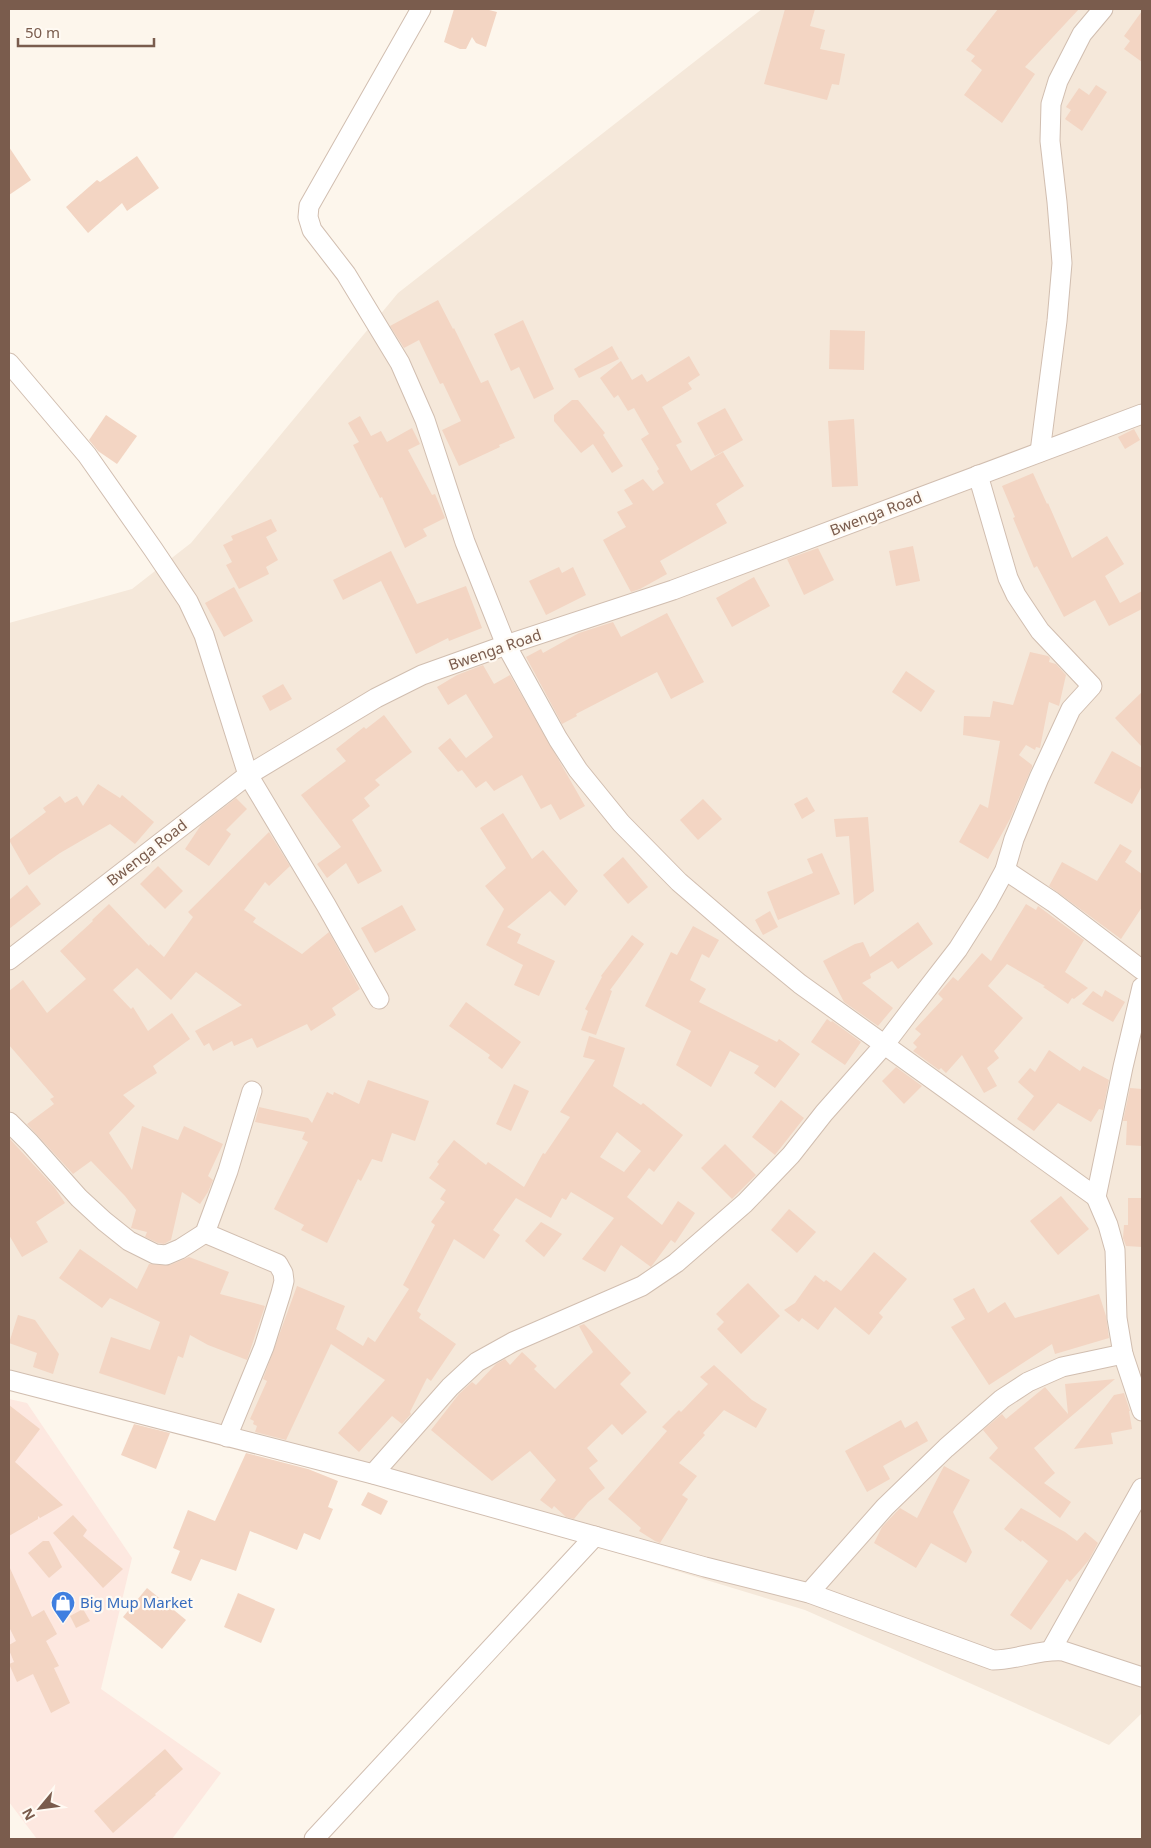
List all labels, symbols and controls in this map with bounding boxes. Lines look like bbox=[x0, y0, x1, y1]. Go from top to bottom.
scale bar bbox=[18, 15, 154, 47]
text: 50 m bbox=[25, 22, 60, 42]
street label: Bwenga Road bbox=[827, 486, 924, 540]
street label: Bwenga Road bbox=[446, 624, 544, 674]
street label: Bwenga Road bbox=[102, 815, 191, 890]
shop icon: Big Mup Market bbox=[50, 1590, 76, 1624]
place label: Big Mup Market bbox=[80, 1592, 193, 1612]
north arrow bbox=[15, 1783, 65, 1833]
text: N bbox=[17, 1805, 39, 1824]

